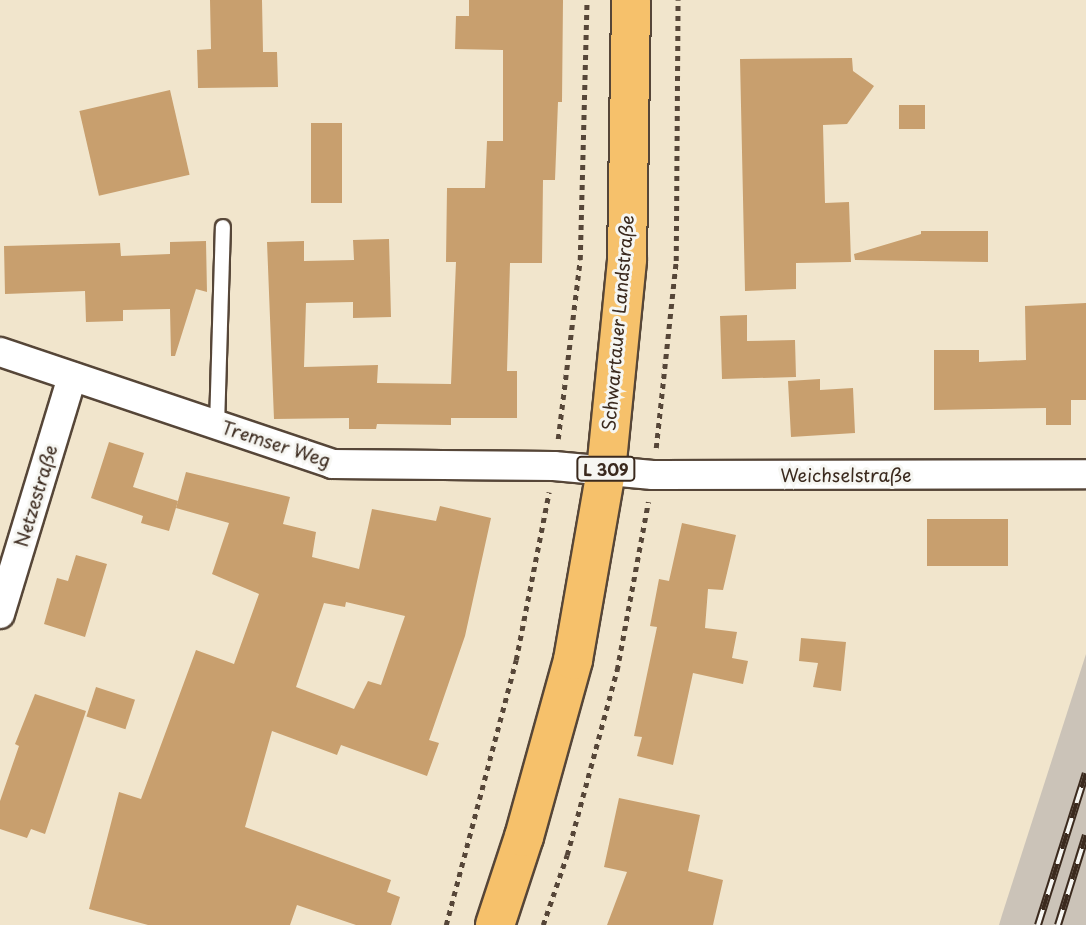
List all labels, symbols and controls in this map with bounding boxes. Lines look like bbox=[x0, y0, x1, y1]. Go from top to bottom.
street label: Schwartauer Landstraße bbox=[598, 213, 638, 433]
street label: Tremser Weg bbox=[218, 416, 334, 472]
street label: Netzestraße bbox=[10, 442, 62, 550]
road number: L 309 bbox=[574, 456, 638, 482]
street label: Weichselstraße bbox=[780, 464, 912, 486]

